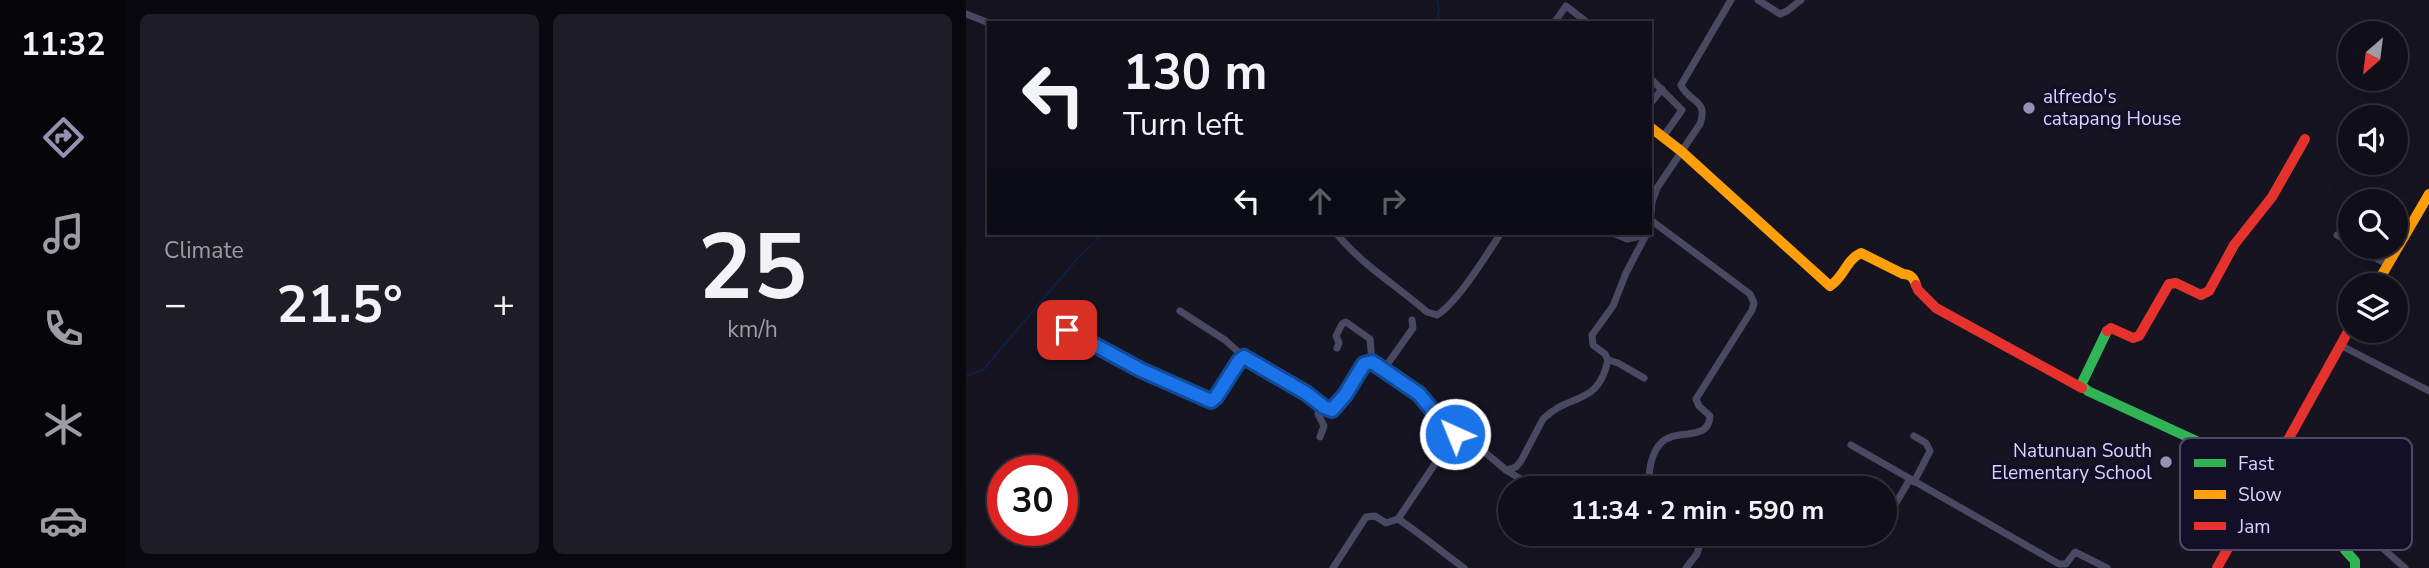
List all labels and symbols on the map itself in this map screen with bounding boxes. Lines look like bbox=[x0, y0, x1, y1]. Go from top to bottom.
north arrow bbox=[2338, 21, 2408, 91]
place label: alfredo's catapang House bbox=[2043, 84, 2181, 132]
marker: alfredo's catapang House bbox=[2021, 100, 2037, 116]
pin bbox=[1037, 300, 1097, 360]
position arrow bbox=[1418, 397, 1492, 471]
place label: Natunuan South Elementary School bbox=[1991, 438, 2152, 486]
legend bbox=[2180, 438, 2412, 550]
text: Fast bbox=[2238, 451, 2274, 477]
marker: Natunuan South Elementary School bbox=[2158, 454, 2174, 470]
speed limit sign: 30 bbox=[987, 455, 1078, 546]
text: Slow bbox=[2238, 482, 2282, 508]
text: Jam bbox=[2237, 514, 2271, 540]

